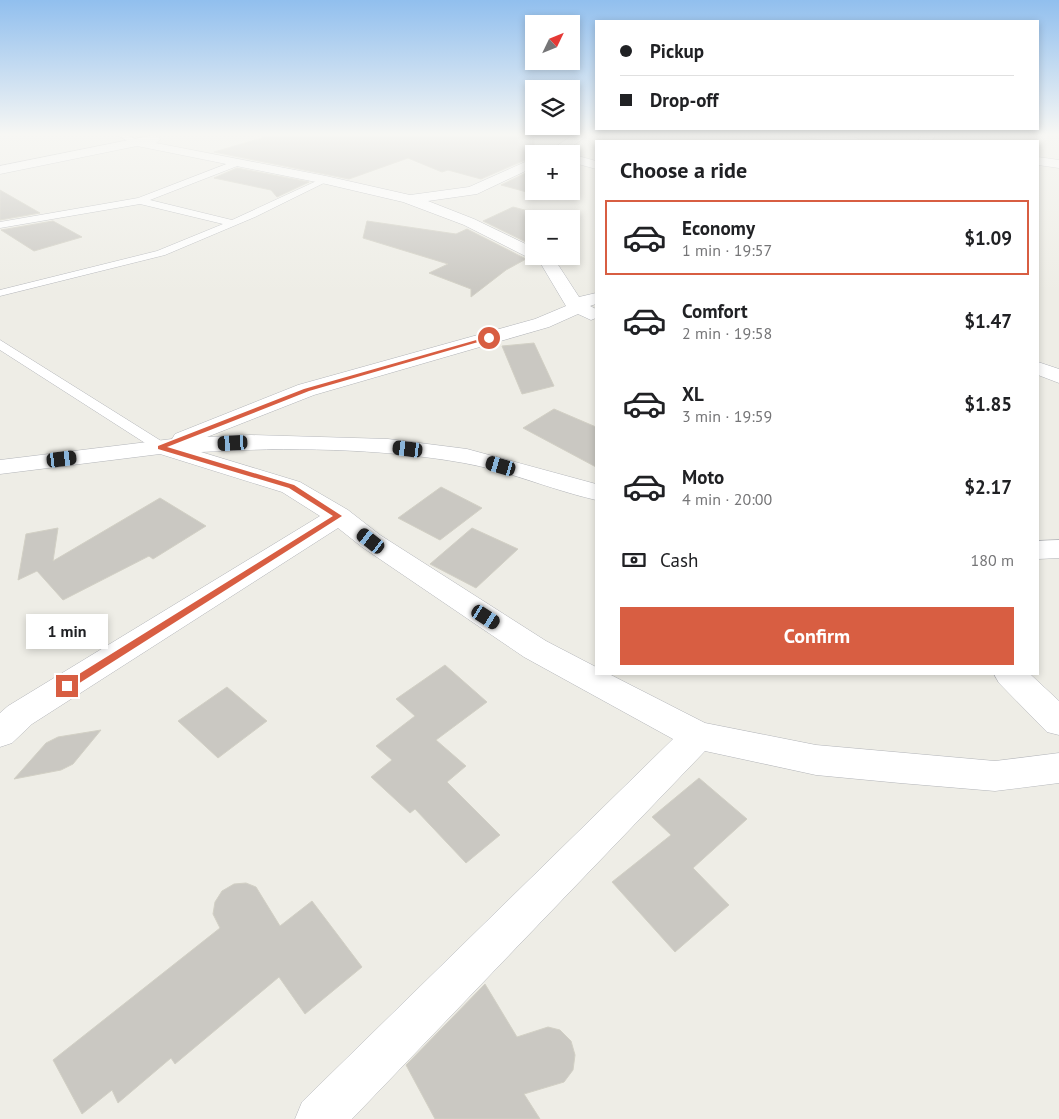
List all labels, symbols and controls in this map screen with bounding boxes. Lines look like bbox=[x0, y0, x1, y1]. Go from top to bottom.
north arrow bbox=[525, 15, 580, 70]
map controls bbox=[525, 15, 580, 265]
text: Pickup bbox=[650, 39, 704, 63]
button: layers bbox=[525, 80, 580, 135]
text: Drop-off bbox=[650, 88, 718, 112]
button: + bbox=[525, 145, 580, 200]
text: Choose a ride bbox=[620, 156, 747, 184]
button: − bbox=[525, 210, 580, 265]
icon: car bbox=[622, 215, 667, 260]
text: Economy bbox=[682, 216, 755, 240]
text: $1.09 bbox=[964, 226, 1012, 250]
text: 1 min · 19:57 bbox=[682, 240, 772, 260]
icon: car bbox=[622, 298, 667, 343]
text: Comfort bbox=[682, 299, 748, 323]
text: $1.47 bbox=[964, 309, 1012, 333]
text: 2 min · 19:58 bbox=[682, 323, 772, 343]
route start bbox=[478, 327, 500, 349]
icon: car bbox=[622, 381, 667, 426]
text: XL bbox=[682, 382, 704, 406]
text: $1.85 bbox=[964, 392, 1012, 416]
text: 3 min · 19:59 bbox=[682, 406, 772, 426]
car bbox=[217, 435, 248, 451]
car bbox=[392, 440, 423, 458]
car bbox=[46, 450, 77, 468]
car bbox=[484, 455, 517, 477]
icon: car bbox=[622, 464, 667, 509]
text: Moto bbox=[682, 465, 724, 489]
text: $2.17 bbox=[964, 475, 1012, 499]
text: 4 min · 20:00 bbox=[682, 489, 772, 509]
car bbox=[354, 526, 387, 556]
icon: cash bbox=[620, 546, 648, 574]
text: Cash bbox=[660, 548, 698, 572]
text: 180 m bbox=[971, 550, 1014, 570]
car bbox=[469, 603, 502, 631]
button: Confirm bbox=[620, 607, 1014, 665]
callout: 1 min bbox=[26, 614, 108, 648]
text: 1 min bbox=[47, 621, 87, 641]
route end bbox=[56, 675, 78, 697]

